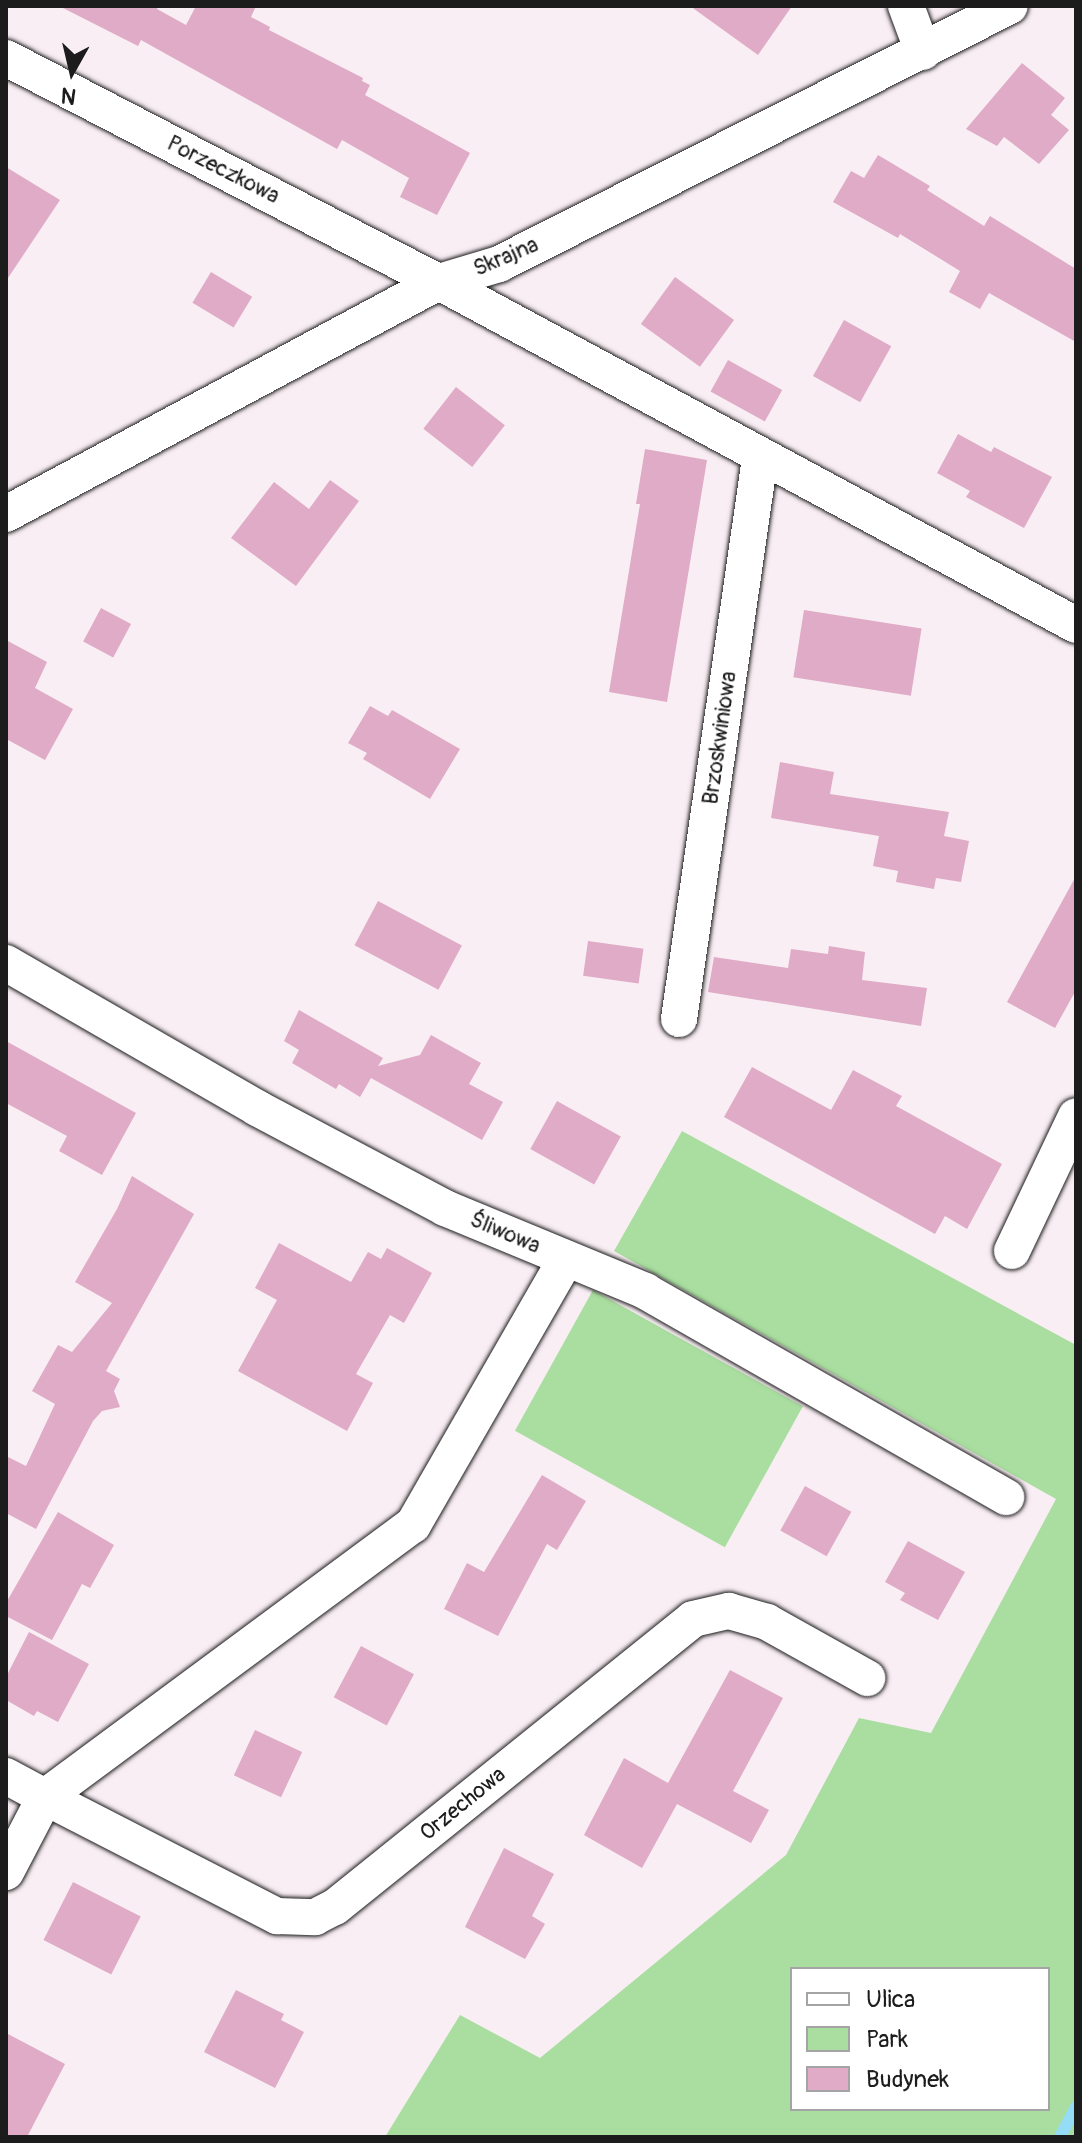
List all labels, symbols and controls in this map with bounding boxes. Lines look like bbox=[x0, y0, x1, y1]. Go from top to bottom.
north arrow bbox=[32, 32, 112, 112]
text: N bbox=[59, 81, 78, 111]
street label: Porzeczkowa bbox=[162, 130, 284, 210]
street label: Skrajna bbox=[470, 232, 542, 282]
street label: Brzoskwiniowa bbox=[698, 670, 742, 806]
street label: Śliwowa bbox=[466, 1206, 544, 1260]
street label: Orzechowa bbox=[415, 1762, 511, 1846]
legend bbox=[790, 1967, 1050, 2111]
text: Ulica bbox=[866, 1985, 915, 2014]
text: Park bbox=[866, 2025, 908, 2054]
text: Budynek bbox=[866, 2065, 949, 2094]

